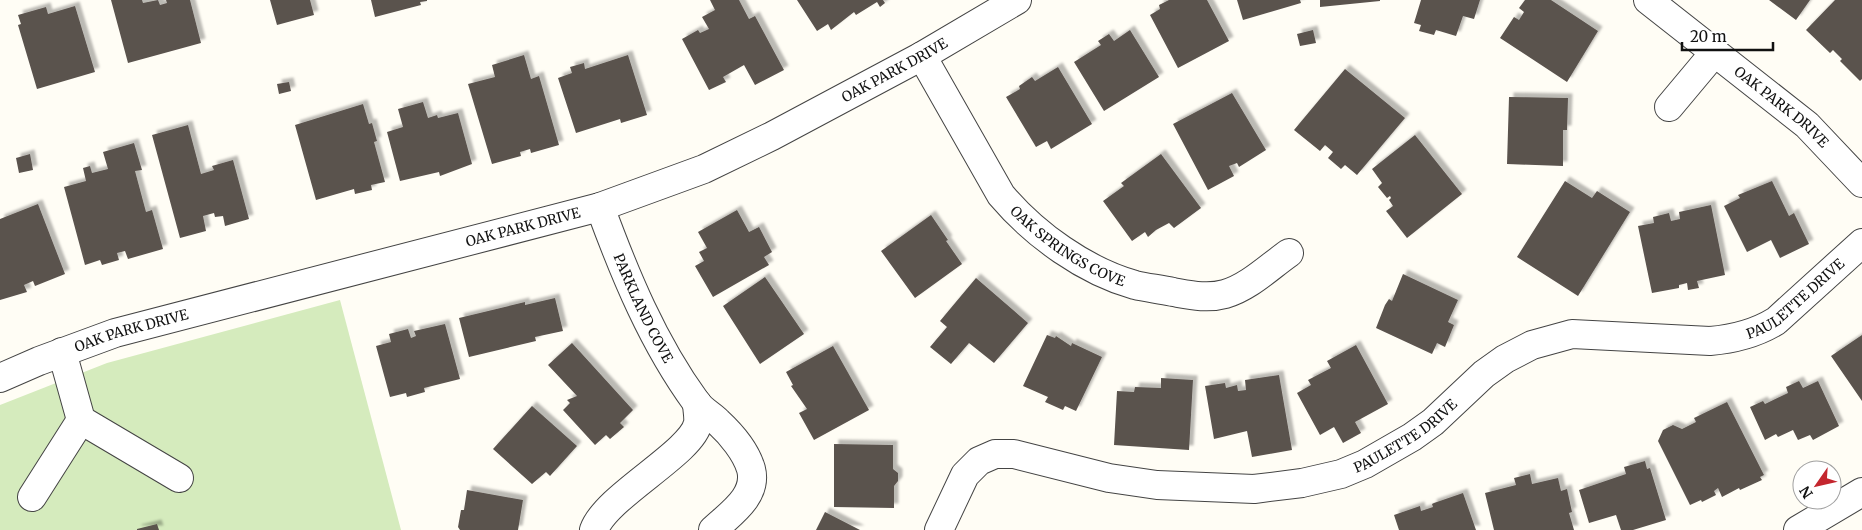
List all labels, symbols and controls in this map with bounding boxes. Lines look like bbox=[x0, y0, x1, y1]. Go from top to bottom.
scale bar bbox=[1682, 20, 1773, 52]
text: 20 m bbox=[1690, 27, 1727, 46]
street label: OAK PARK DRIVE bbox=[838, 34, 951, 106]
street label: OAK PARK DRIVE bbox=[1731, 62, 1833, 151]
street label: OAK SPRINGS COVE bbox=[1006, 202, 1128, 290]
street label: OAK PARK DRIVE bbox=[464, 203, 582, 251]
street label: PARKLAND COVE bbox=[610, 251, 677, 366]
street label: PAULETTE DRIVE bbox=[1744, 255, 1848, 343]
street label: OAK PARK DRIVE bbox=[72, 305, 190, 356]
street label: PAULETTE DRIVE bbox=[1351, 395, 1461, 477]
north arrow bbox=[1792, 460, 1842, 510]
text: N bbox=[1796, 483, 1817, 502]

